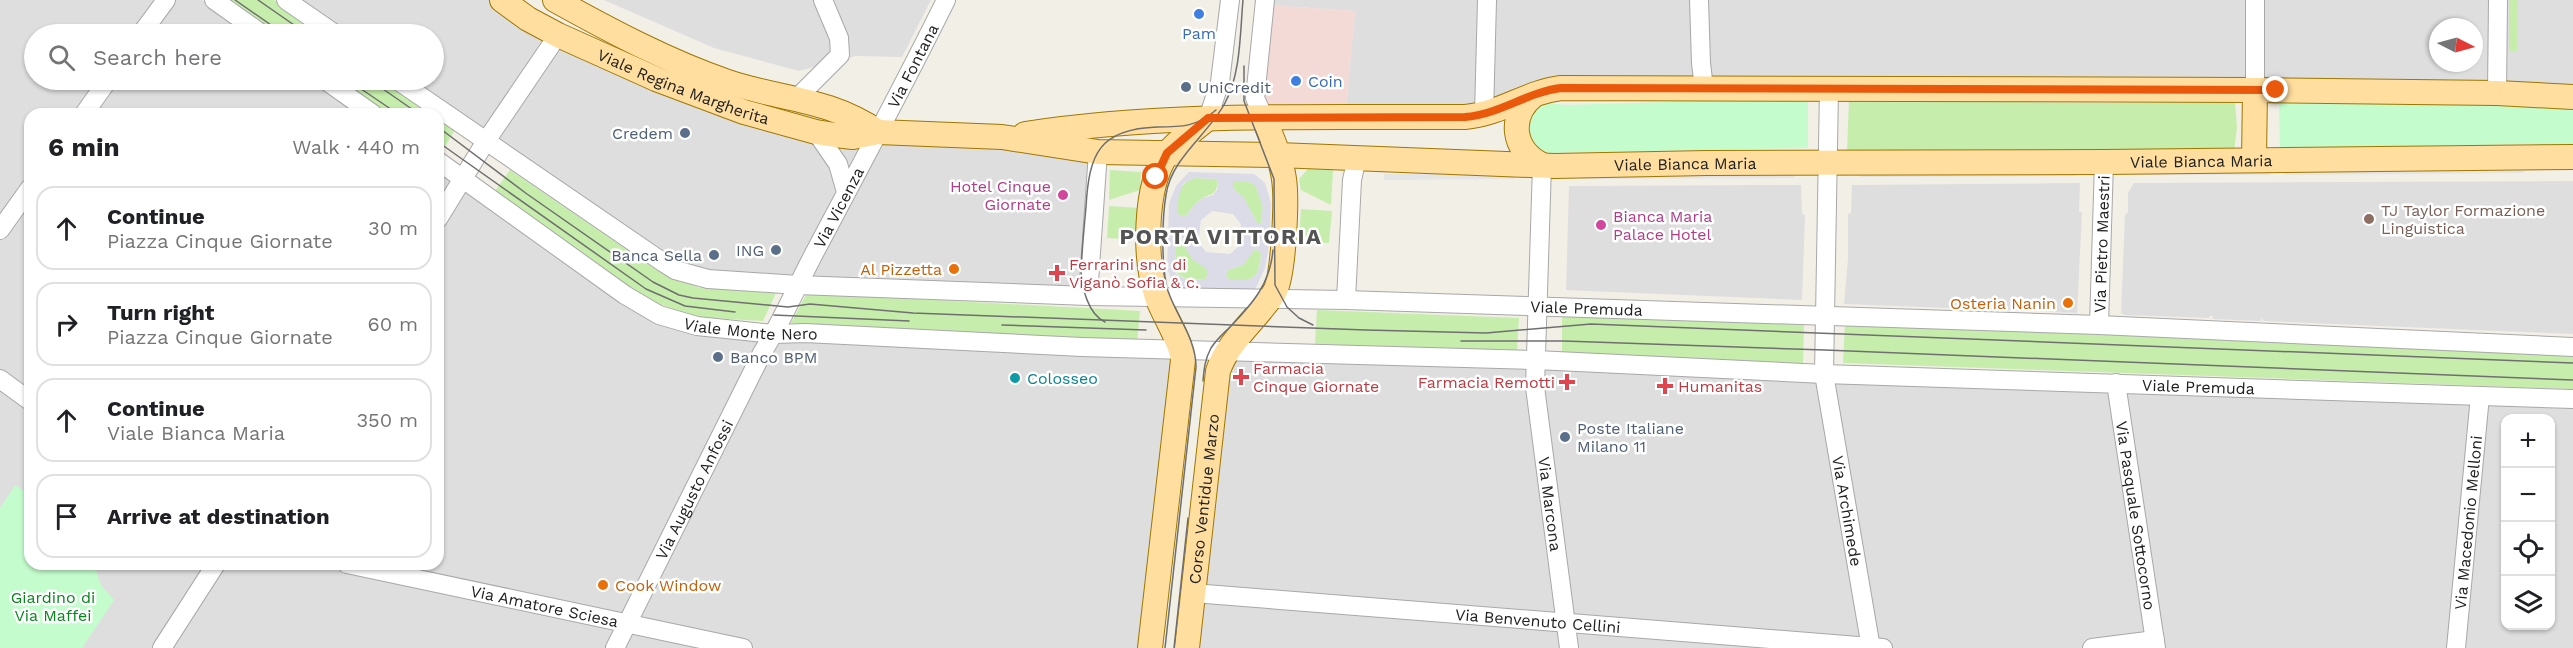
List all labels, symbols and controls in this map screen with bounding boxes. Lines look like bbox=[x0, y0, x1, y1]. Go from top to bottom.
marker: Pam bbox=[1192, 7, 1206, 21]
north arrow bbox=[2429, 18, 2483, 72]
street label: Via Fontana bbox=[883, 21, 942, 111]
search box bbox=[24, 24, 444, 90]
place label: Pam bbox=[1182, 24, 1216, 43]
icon: search bbox=[45, 41, 78, 74]
text: Search here bbox=[93, 45, 222, 70]
street label: Viale Regina Margherita bbox=[595, 45, 771, 128]
place label: Coin bbox=[1308, 72, 1343, 91]
marker: Coin bbox=[1289, 74, 1303, 88]
route end bbox=[2262, 76, 2288, 102]
place label: UniCredit bbox=[1198, 78, 1271, 97]
marker: UniCredit bbox=[1179, 80, 1193, 94]
place label: Credem bbox=[612, 124, 673, 143]
marker: Credem bbox=[678, 126, 692, 140]
text: 6 min bbox=[48, 132, 120, 162]
text: Walk · 440 m bbox=[292, 135, 420, 159]
street label: Viale Bianca Maria bbox=[2130, 151, 2273, 171]
street label: Viale Bianca Maria bbox=[1614, 153, 1757, 174]
route start bbox=[1142, 163, 1168, 189]
street label: Via Vicenza bbox=[809, 164, 868, 251]
street label: Via Pietro Maestri bbox=[2090, 175, 2113, 313]
place label: Hotel Cinque Giornate bbox=[950, 177, 1051, 214]
marker: Hotel Cinque Giornate bbox=[1056, 188, 1070, 202]
place label: TJ Taylor Formazione Linguistica bbox=[2381, 201, 2545, 238]
text: Continue bbox=[107, 204, 205, 229]
place label: Bianca Maria Palace Hotel bbox=[1613, 207, 1712, 244]
icon: ahead bbox=[50, 212, 83, 245]
marker: TJ Taylor Formazione Linguistica bbox=[2362, 212, 2376, 226]
text: 30 m bbox=[368, 216, 418, 240]
marker: Bianca Maria Palace Hotel bbox=[1594, 218, 1608, 232]
district label: PORTA VITTORIA bbox=[1120, 224, 1322, 249]
text: Piazza Cinque Giornate bbox=[107, 229, 333, 253]
place label: ING bbox=[736, 241, 764, 260]
marker: ING bbox=[769, 243, 783, 257]
place label: Banca Sella bbox=[611, 246, 702, 265]
marker: Banca Sella bbox=[707, 248, 721, 262]
place label: Ferrarini snc di Viganò Sofia & c. bbox=[1069, 255, 1199, 292]
place label: Al Pizzetta bbox=[860, 260, 942, 279]
marker: Al Pizzetta bbox=[947, 262, 961, 276]
marker: Ferrarini snc di Viganò Sofia & c. bbox=[1050, 266, 1064, 280]
place label: Osteria Nanin bbox=[1950, 294, 2056, 313]
marker: Osteria Nanin bbox=[2061, 296, 2075, 310]
street label: Viale Premuda bbox=[1530, 297, 1643, 319]
text: Turn right bbox=[107, 300, 214, 325]
icon: right bbox=[50, 308, 83, 341]
text: 60 m bbox=[368, 312, 418, 336]
street label: Viale Monte Nero bbox=[682, 313, 818, 344]
text: Piazza Cinque Giornate bbox=[107, 325, 333, 349]
place label: Banco BPM bbox=[730, 348, 817, 367]
marker: Banco BPM bbox=[711, 350, 725, 364]
place label: Farmacia Cinque Giornate bbox=[1253, 359, 1379, 396]
place label: Colosseo bbox=[1027, 369, 1098, 388]
marker: Farmacia Cinque Giornate bbox=[1234, 370, 1248, 384]
marker: Colosseo bbox=[1008, 371, 1022, 385]
place label: Farmacia Remotti bbox=[1418, 373, 1555, 392]
marker: Farmacia Remotti bbox=[1560, 375, 1574, 389]
street label: Viale Premuda bbox=[2142, 375, 2255, 398]
marker: Humanitas bbox=[1656, 377, 1674, 395]
place label: Humanitas bbox=[1678, 377, 1762, 396]
text: Continue bbox=[107, 396, 205, 421]
icon: ahead bbox=[50, 404, 83, 437]
text: 350 m bbox=[356, 408, 418, 432]
street label: Corso Ventidue Marzo bbox=[1185, 413, 1223, 585]
map controls bbox=[2501, 414, 2555, 630]
button: + bbox=[2501, 414, 2555, 468]
street label: Via Augusto Anfossi bbox=[651, 417, 737, 563]
place label: Poste Italiane Milano 11 bbox=[1577, 419, 1684, 456]
street label: Via Pasquale Sottocorno bbox=[2112, 420, 2160, 611]
text: Viale Bianca Maria bbox=[107, 421, 285, 445]
marker: Poste Italiane Milano 11 bbox=[1558, 430, 1572, 444]
street label: Via Macedonio Melloni bbox=[2450, 435, 2486, 611]
street label: Via Archimede bbox=[1829, 454, 1866, 568]
street label: Via Marcona bbox=[1535, 455, 1566, 552]
button: − bbox=[2501, 468, 2555, 522]
icon: arrive bbox=[50, 500, 83, 533]
text: Arrive at destination bbox=[107, 504, 330, 529]
button: locate bbox=[2501, 522, 2555, 576]
place label: Cook Window bbox=[615, 576, 721, 595]
button: layers bbox=[2501, 576, 2555, 630]
marker: Cook Window bbox=[596, 578, 610, 592]
street label: Via Amatore Sciesa bbox=[469, 581, 620, 631]
park label: Giardino di Via Maffei bbox=[11, 588, 95, 625]
street label: Via Benvenuto Cellini bbox=[1455, 604, 1621, 637]

